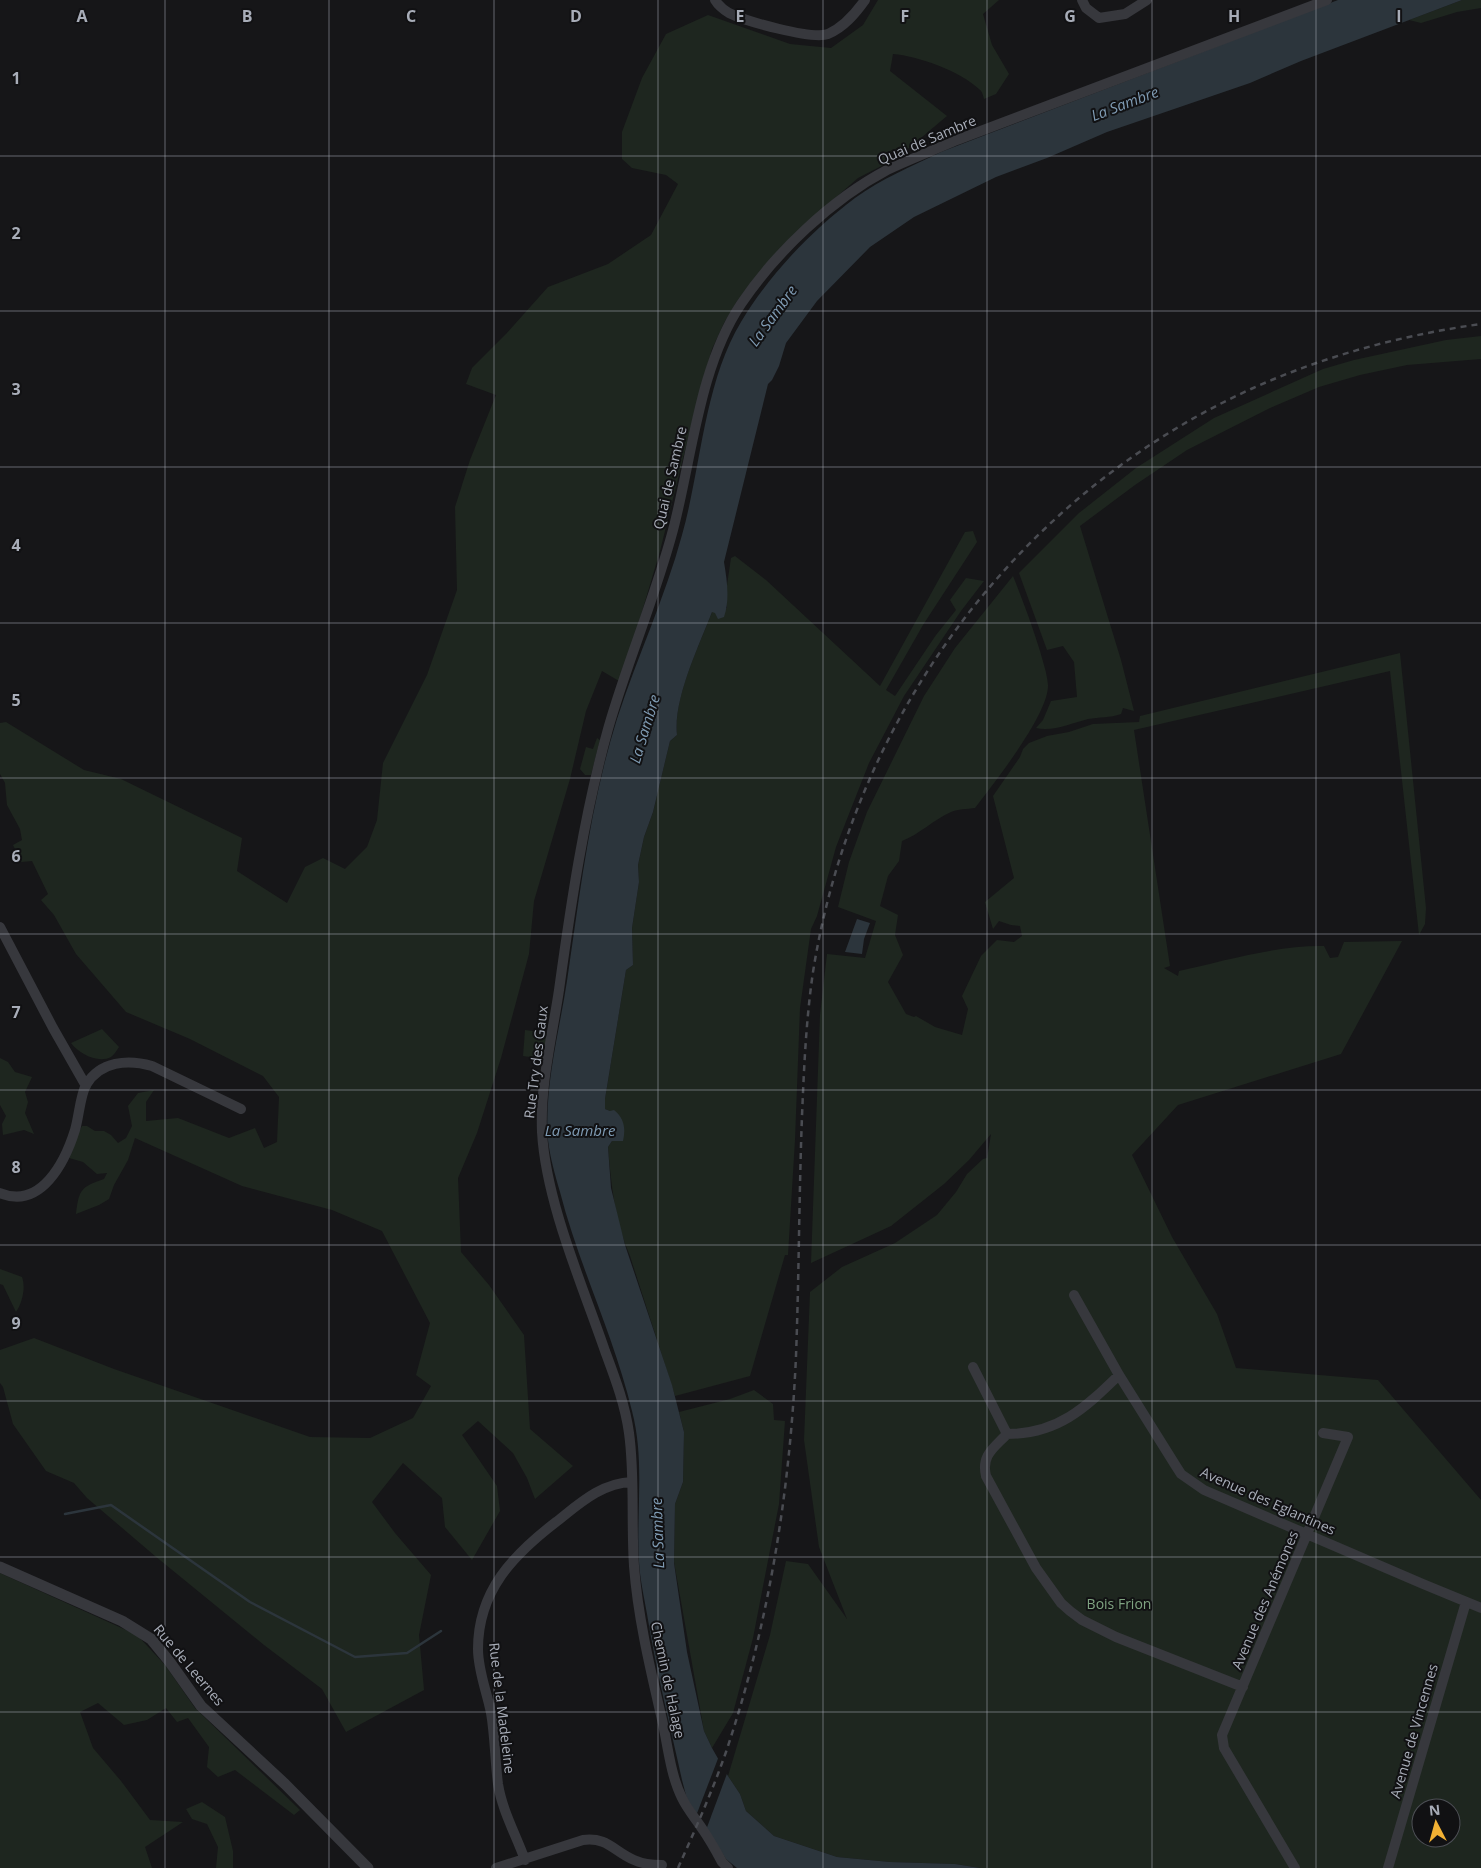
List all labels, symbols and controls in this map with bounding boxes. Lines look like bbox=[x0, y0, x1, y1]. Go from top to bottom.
text: A bbox=[76, 5, 88, 27]
text: B bbox=[242, 5, 252, 27]
text: C bbox=[406, 5, 416, 27]
text: D bbox=[570, 5, 582, 27]
text: E bbox=[736, 5, 745, 27]
text: F bbox=[901, 5, 909, 27]
text: G bbox=[1064, 5, 1076, 27]
text: H bbox=[1228, 5, 1240, 27]
text: I bbox=[1396, 5, 1402, 27]
text: 1 bbox=[11, 67, 21, 89]
water label: La Sambre bbox=[1088, 81, 1162, 125]
street label: Quai de Sambre bbox=[875, 110, 979, 169]
text: 2 bbox=[11, 222, 21, 244]
water label: La Sambre bbox=[743, 280, 801, 350]
text: 3 bbox=[11, 378, 21, 400]
street label: Quai de Sambre bbox=[648, 424, 691, 531]
text: 4 bbox=[11, 534, 21, 556]
text: 5 bbox=[11, 689, 21, 711]
water label: La Sambre bbox=[624, 691, 664, 765]
text: 6 bbox=[11, 845, 21, 867]
text: 7 bbox=[11, 1001, 21, 1023]
street label: Rue Try des Gaux bbox=[519, 1004, 552, 1119]
water label: La Sambre bbox=[545, 1120, 616, 1140]
text: 8 bbox=[11, 1156, 21, 1178]
text: 9 bbox=[11, 1312, 21, 1334]
street label: Avenue des Eglantines bbox=[1198, 1462, 1339, 1539]
water label: La Sambre bbox=[646, 1497, 668, 1569]
street label: Avenue des Anémones bbox=[1227, 1527, 1303, 1672]
park label: Bois Frion bbox=[1087, 1594, 1151, 1613]
street label: Rue de Leernes bbox=[150, 1620, 229, 1710]
street label: Chemin de Halage bbox=[647, 1620, 690, 1740]
street label: Rue de la Madeleine bbox=[485, 1641, 520, 1775]
street label: Avenue de Vincennes bbox=[1385, 1661, 1442, 1800]
north arrow bbox=[1411, 1798, 1461, 1848]
text: N bbox=[1428, 1800, 1441, 1820]

